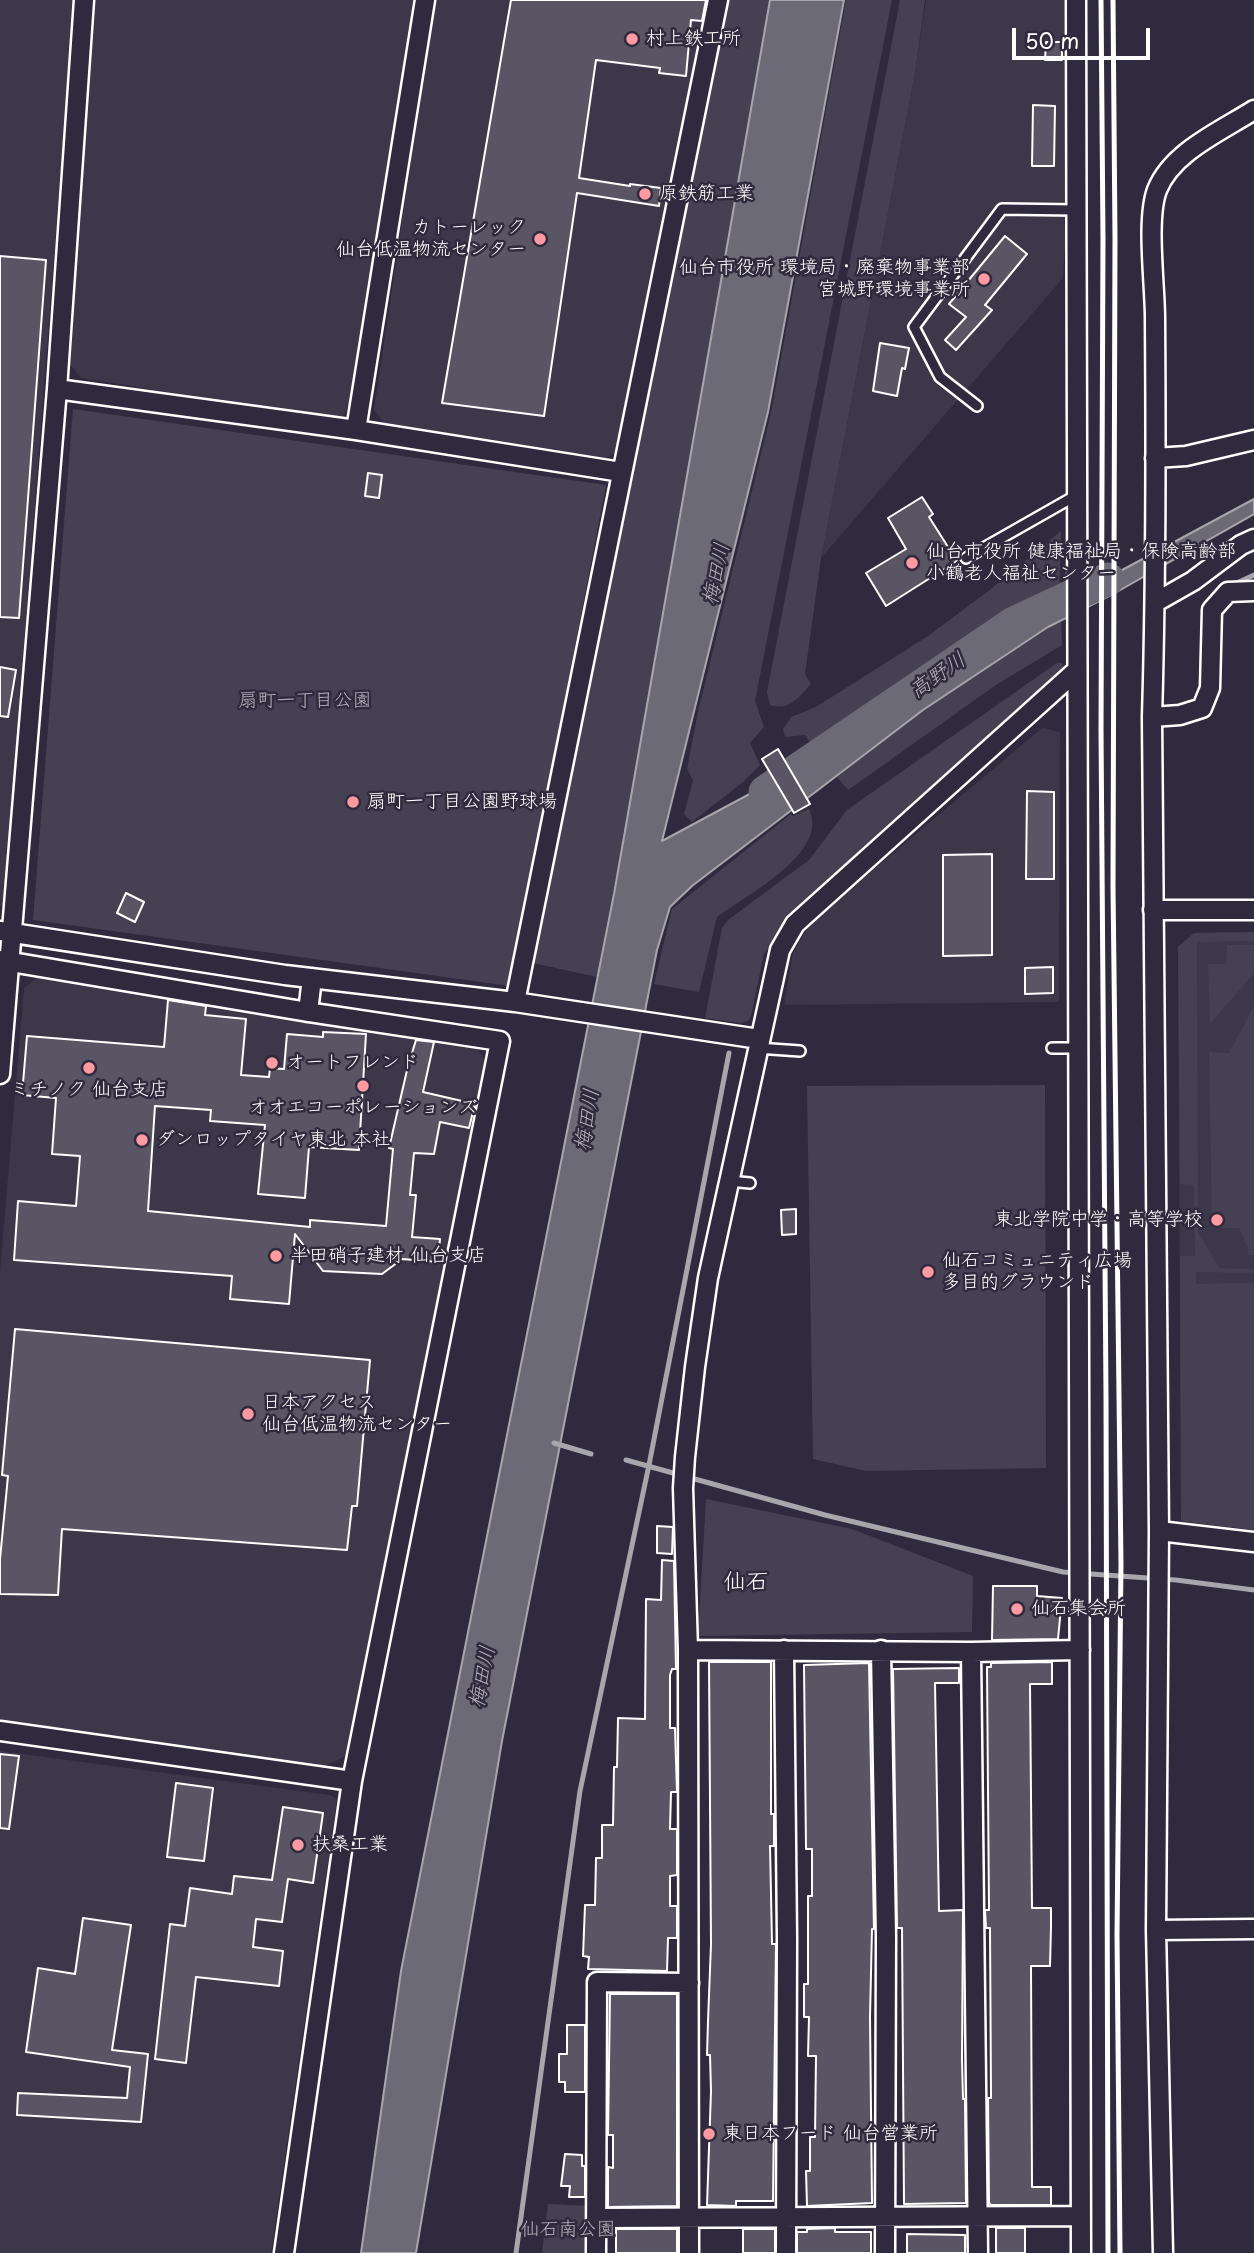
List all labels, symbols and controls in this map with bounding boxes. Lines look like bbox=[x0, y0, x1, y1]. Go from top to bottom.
scale bar bbox=[1016, 14, 1154, 58]
text: 50 m bbox=[1025, 24, 1079, 56]
place label: 村上鉄工所 bbox=[646, 28, 741, 50]
marker: 村上鉄工所 bbox=[624, 31, 640, 47]
place label: 原鉄筋工業 bbox=[659, 183, 754, 205]
marker: 原鉄筋工業 bbox=[637, 186, 653, 202]
place label: カトーレック 仙台低温物流センター bbox=[336, 217, 526, 261]
marker: カトーレック 仙台低温物流センター bbox=[532, 231, 548, 247]
place label: 仙台市役所 環境局・廃棄物事業部 宮城野環境事業所 bbox=[679, 257, 970, 301]
marker: 仙台市役所 環境局・廃棄物事業部 宮城野環境事業所 bbox=[976, 271, 992, 287]
water label: 梅田川 bbox=[698, 541, 736, 607]
place label: 仙台市役所 健康福祉局・保険高齢部 小鶴老人福祉センター bbox=[926, 541, 1236, 585]
marker: 仙台市役所 健康福祉局・保険高齢部 小鶴老人福祉センター bbox=[904, 555, 920, 571]
water label: 高野川 bbox=[905, 648, 971, 704]
park label: 扇町一丁目公園 bbox=[239, 690, 371, 712]
place label: 扇町一丁目公園野球場 bbox=[367, 791, 557, 813]
marker: 扇町一丁目公園野球場 bbox=[345, 794, 361, 810]
place label: オートフレンド bbox=[286, 1052, 419, 1074]
marker: オートフレンド bbox=[264, 1055, 280, 1071]
marker: ミチノク 仙台支店 bbox=[81, 1060, 97, 1076]
marker: オオエコーポレーションズ bbox=[355, 1078, 371, 1094]
place label: ミチノク 仙台支店 bbox=[10, 1079, 168, 1101]
water label: 梅田川 bbox=[571, 1087, 605, 1153]
place label: オオエコーポレーションズ bbox=[249, 1097, 477, 1119]
place label: ダンロップタイヤ東北 本社 bbox=[156, 1129, 390, 1151]
marker: ダンロップタイヤ東北 本社 bbox=[134, 1132, 150, 1148]
place label: 東北学院中学・高等学校 bbox=[994, 1209, 1203, 1231]
marker: 東北学院中学・高等学校 bbox=[1209, 1212, 1225, 1228]
place label: 半田硝子建材 仙台支店 bbox=[290, 1245, 486, 1267]
marker: 半田硝子建材 仙台支店 bbox=[268, 1248, 284, 1264]
place label: 仙石コミュニティ広場 多目的グラウンド bbox=[942, 1250, 1132, 1294]
marker: 仙石コミュニティ広場 多目的グラウンド bbox=[920, 1264, 936, 1280]
place label: 日本アクセス 仙台低温物流センター bbox=[262, 1392, 452, 1436]
marker: 日本アクセス 仙台低温物流センター bbox=[240, 1406, 256, 1422]
district label: 仙石 bbox=[723, 1569, 769, 1597]
place label: 仙石集会所 bbox=[1031, 1598, 1126, 1620]
marker: 仙石集会所 bbox=[1009, 1601, 1025, 1617]
water label: 梅田川 bbox=[465, 1644, 501, 1710]
place label: 扶桑工業 bbox=[312, 1834, 388, 1856]
marker: 扶桑工業 bbox=[290, 1837, 306, 1853]
place label: 東日本フード 仙台営業所 bbox=[723, 2123, 938, 2145]
marker: 東日本フード 仙台営業所 bbox=[701, 2126, 717, 2142]
park label: 仙石南公園 bbox=[521, 2219, 615, 2241]

